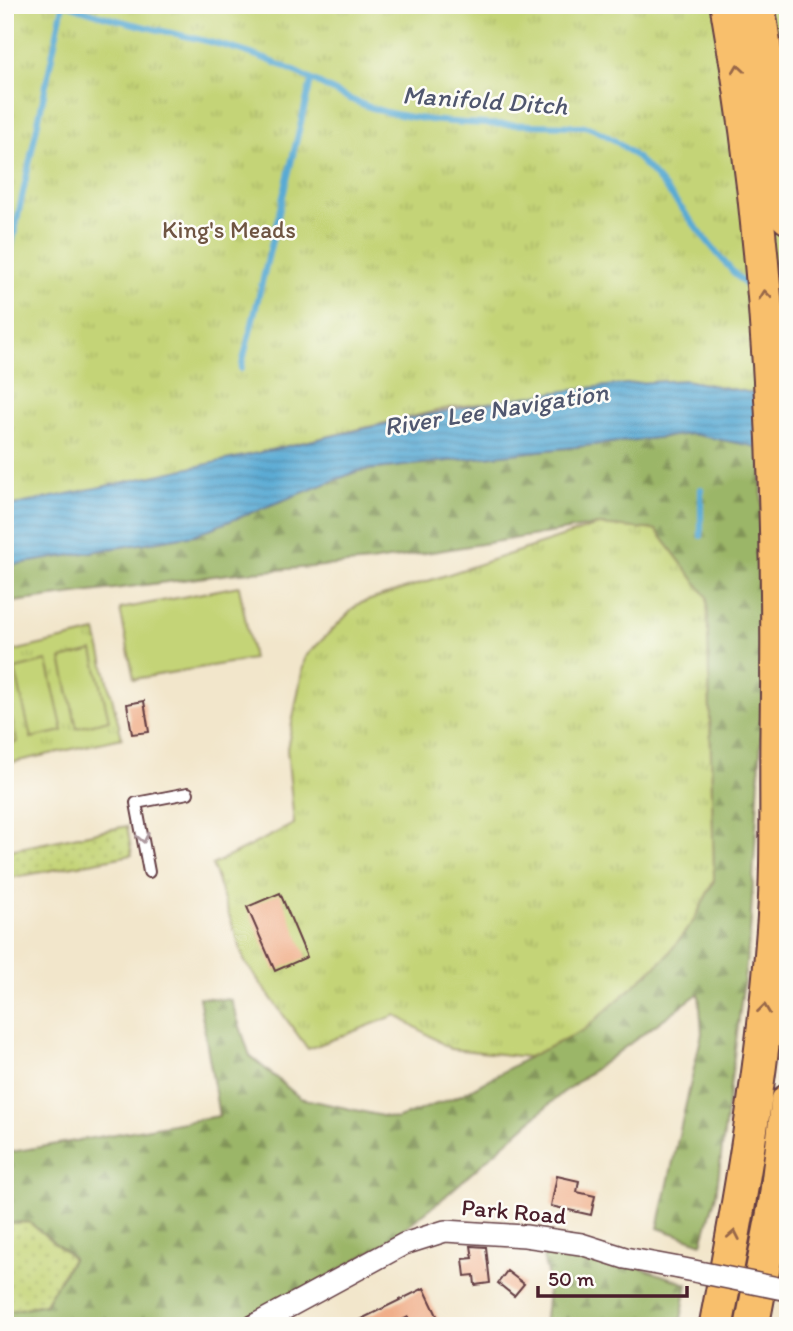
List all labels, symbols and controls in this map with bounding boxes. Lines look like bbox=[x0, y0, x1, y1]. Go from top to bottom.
one-way arrow bbox=[731, 63, 746, 75]
water label: Manifold Ditch bbox=[401, 78, 570, 122]
park label: King's Meads bbox=[162, 215, 296, 244]
one-way arrow bbox=[758, 289, 773, 301]
water label: River Lee Navigation bbox=[382, 375, 611, 443]
one-way arrow bbox=[134, 832, 149, 844]
one-way arrow bbox=[757, 1004, 772, 1015]
street label: Park Road bbox=[460, 1192, 568, 1230]
one-way arrow bbox=[725, 1229, 740, 1241]
scale bar bbox=[538, 1254, 686, 1298]
text: 50 m bbox=[548, 1266, 595, 1291]

